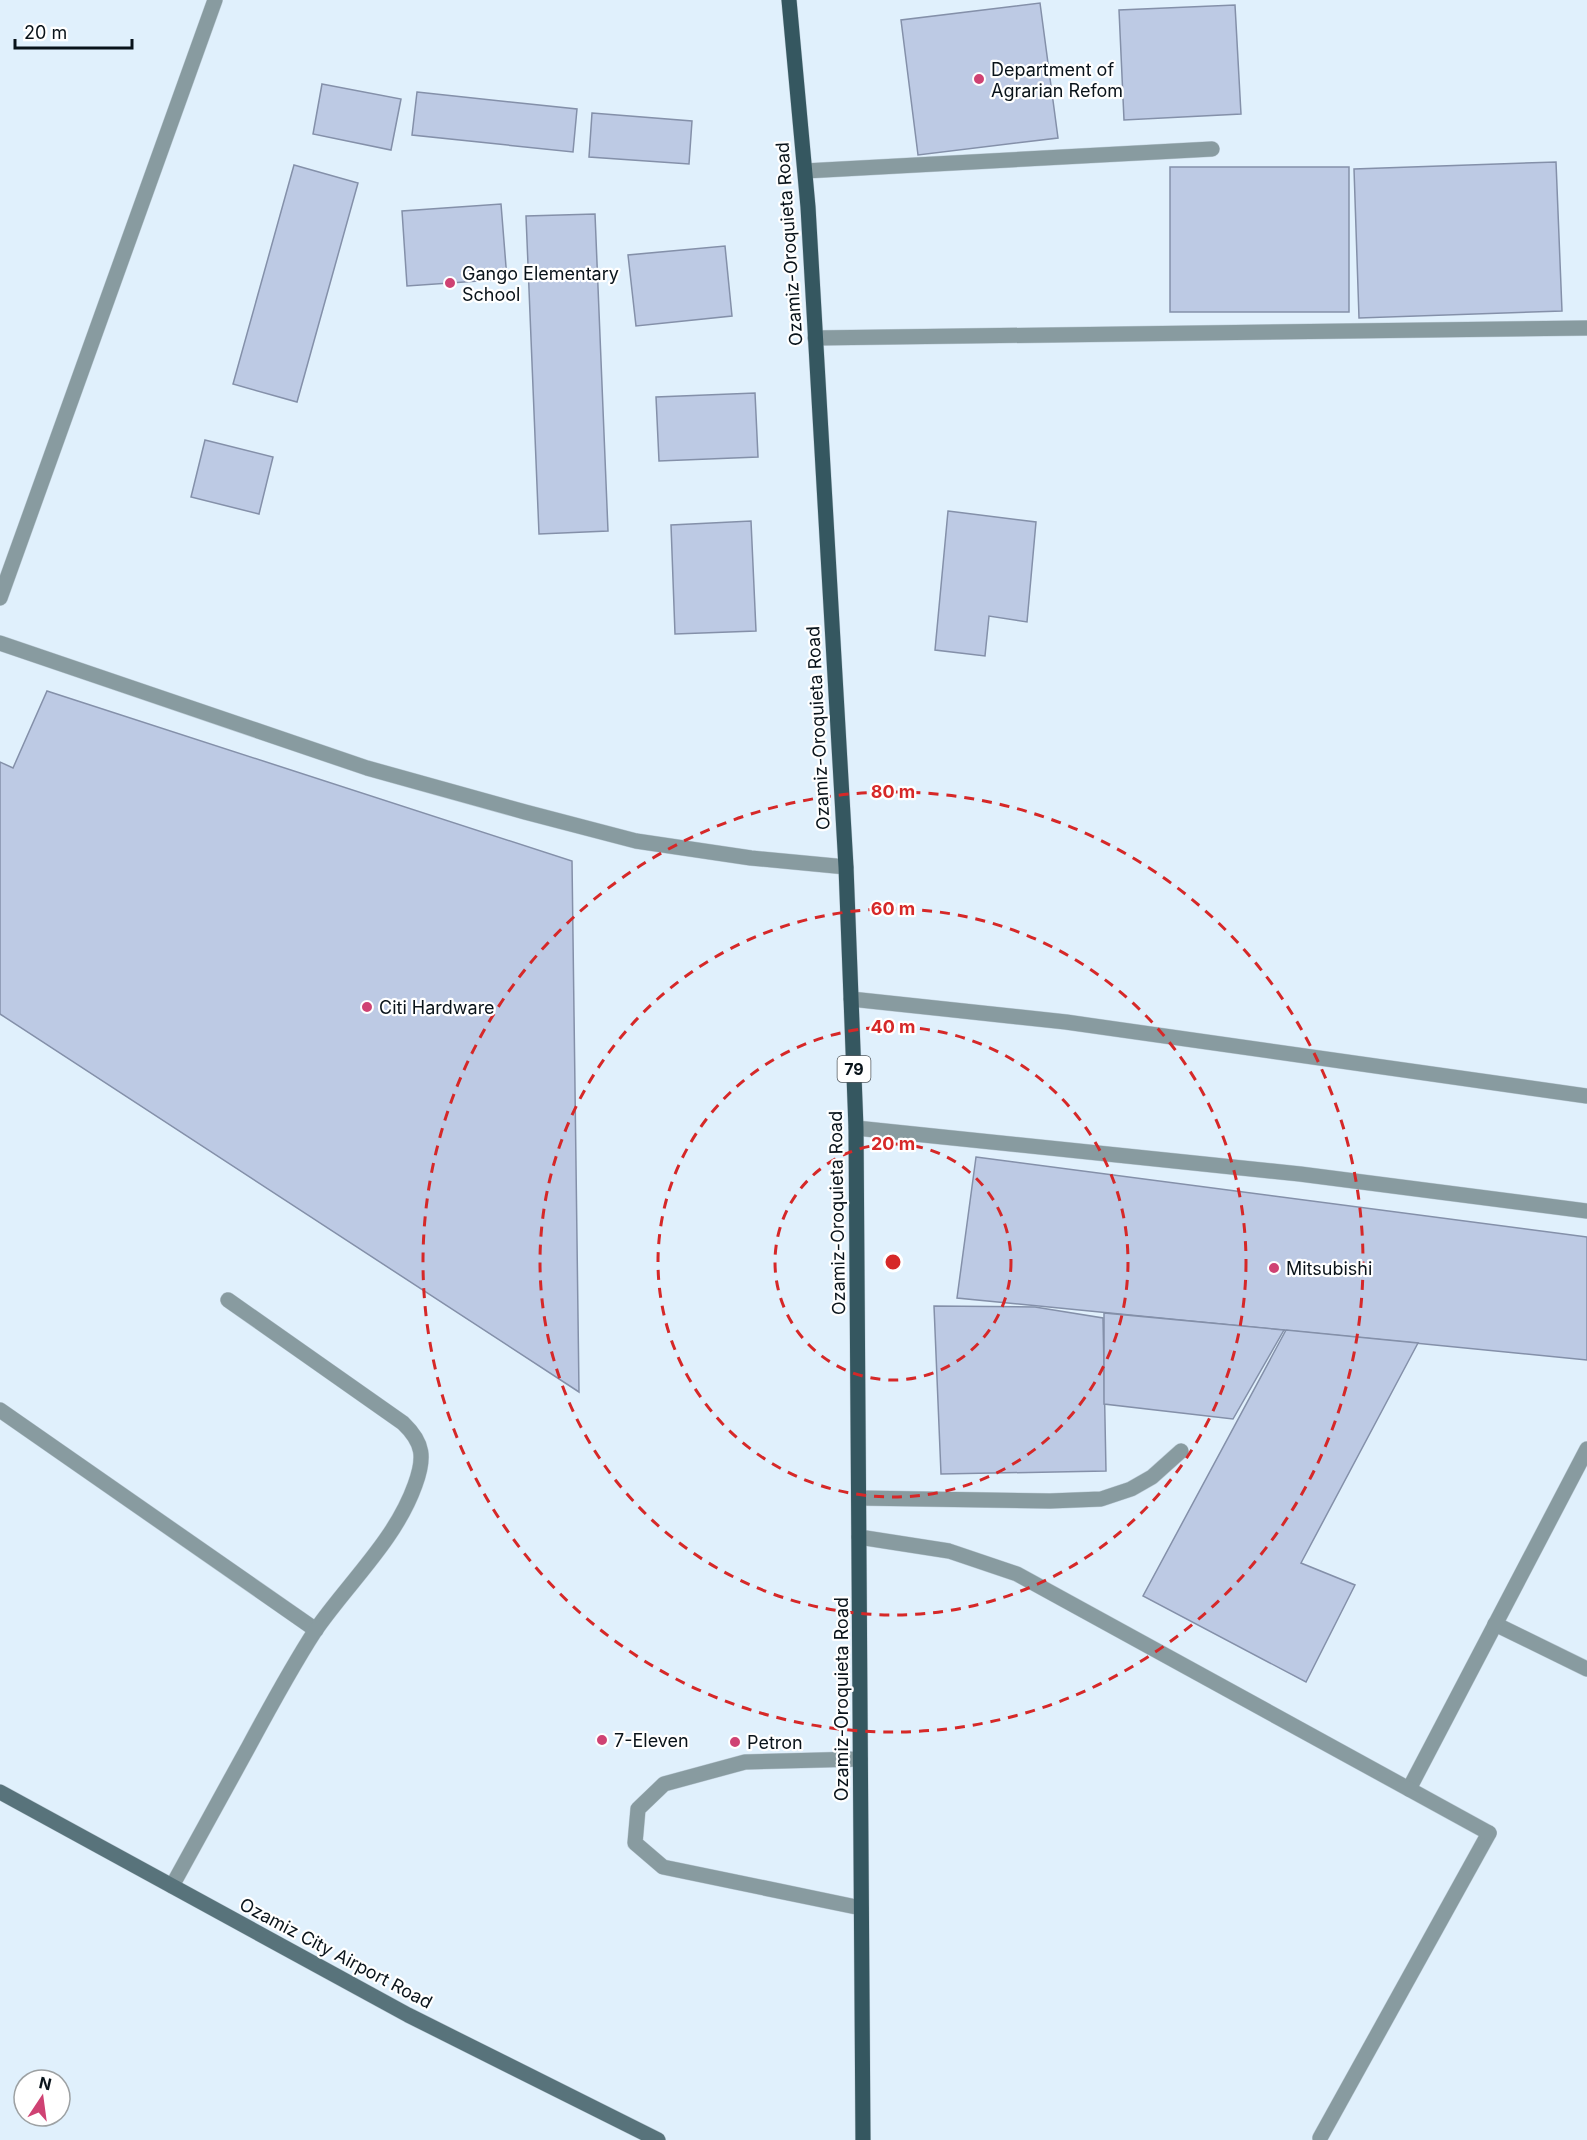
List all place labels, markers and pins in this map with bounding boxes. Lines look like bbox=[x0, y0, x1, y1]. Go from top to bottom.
place label: Department of Agrarian Refom bbox=[991, 59, 1123, 101]
marker: Department of Agrarian Refom bbox=[972, 72, 986, 86]
place label: Gango Elementary School bbox=[462, 263, 619, 305]
marker: Gango Elementary School bbox=[443, 276, 457, 290]
place label: Citi Hardware bbox=[379, 997, 495, 1018]
marker: Citi Hardware bbox=[360, 1000, 374, 1014]
centre of rings bbox=[883, 1252, 903, 1272]
place label: Mitsubishi bbox=[1286, 1258, 1372, 1279]
marker: Mitsubishi bbox=[1267, 1261, 1281, 1275]
place label: 7-Eleven bbox=[614, 1730, 689, 1751]
place label: Petron bbox=[747, 1732, 803, 1753]
marker: 7-Eleven bbox=[595, 1733, 609, 1747]
marker: Petron bbox=[728, 1735, 742, 1749]

